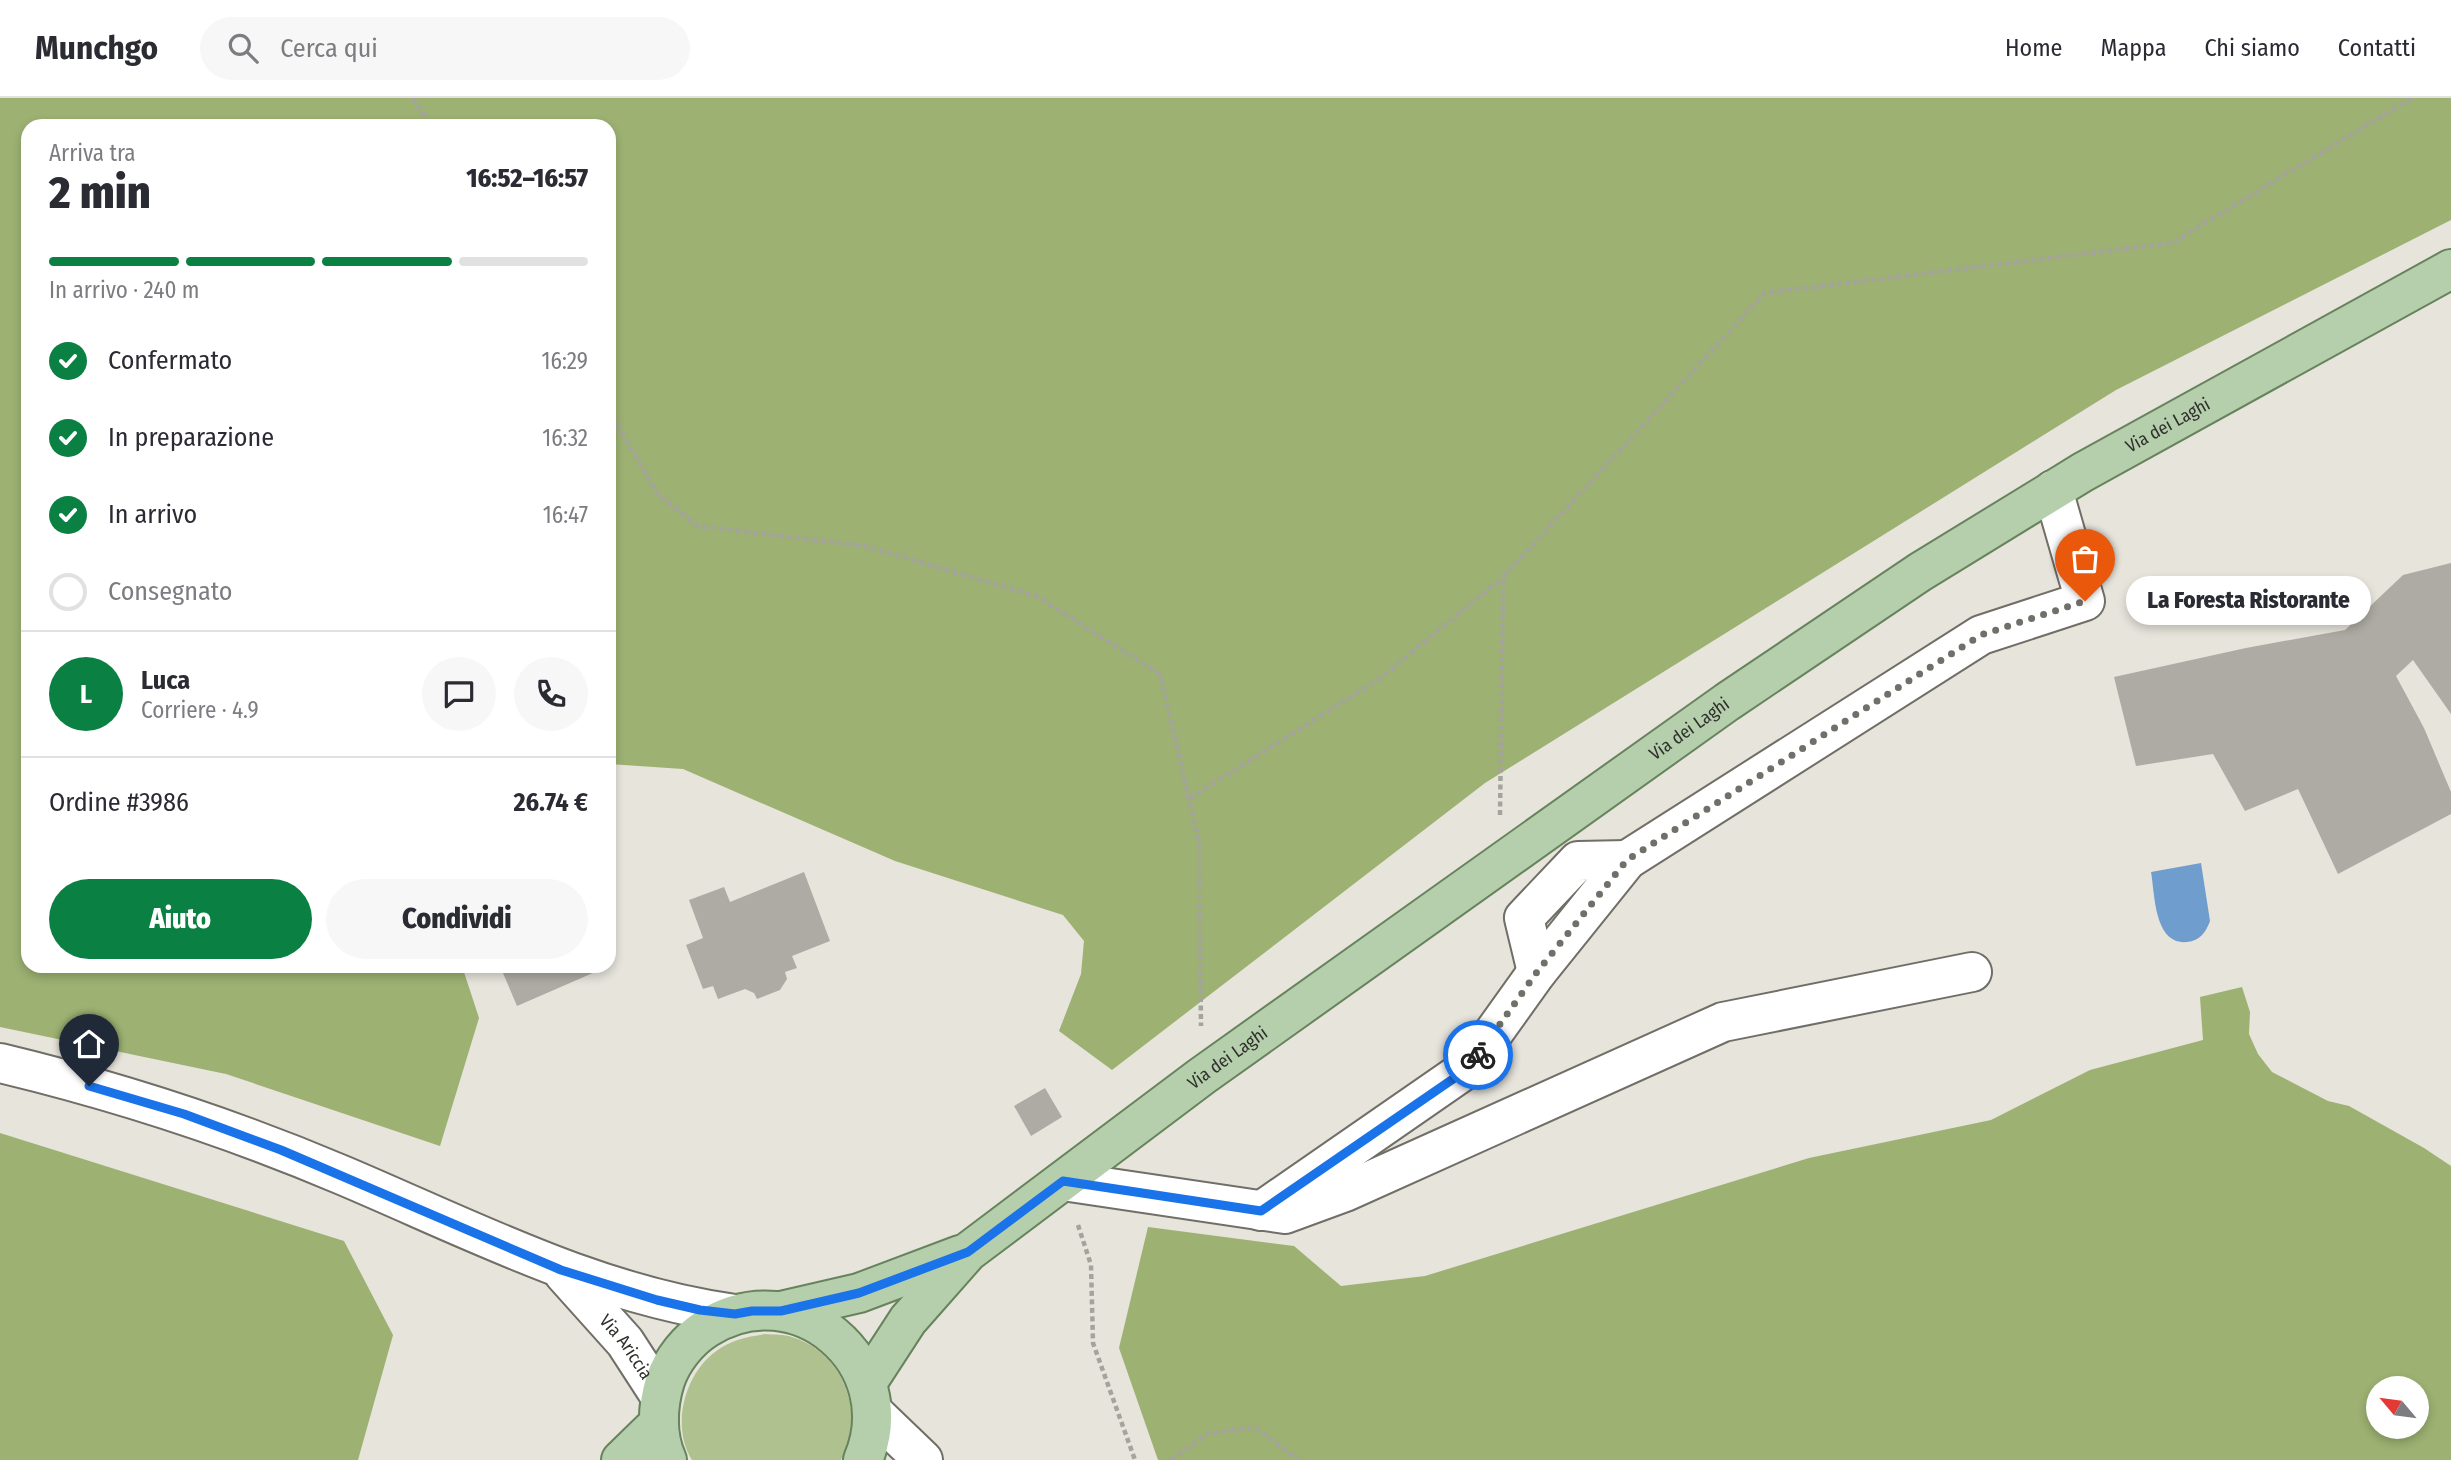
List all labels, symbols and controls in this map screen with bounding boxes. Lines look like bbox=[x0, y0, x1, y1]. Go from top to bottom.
search box bbox=[200, 17, 690, 80]
text: Munchgo bbox=[35, 28, 158, 68]
icon: search bbox=[224, 29, 262, 67]
text: Cerca qui bbox=[280, 33, 378, 64]
text: Home bbox=[2005, 34, 2062, 62]
text: Mappa bbox=[2100, 34, 2166, 62]
text: Chi siamo bbox=[2204, 34, 2300, 62]
text: Contatti bbox=[2338, 34, 2416, 62]
text: Arriva tra bbox=[49, 139, 136, 167]
text: 16:52–16:57 bbox=[466, 163, 588, 194]
text: 2 min bbox=[49, 165, 151, 220]
text: In arrivo · 240 m bbox=[49, 276, 200, 304]
icon: check bbox=[49, 342, 87, 380]
text: Confermato bbox=[108, 345, 232, 376]
text: 16:29 bbox=[542, 347, 588, 375]
street label: Via dei Laghi bbox=[2122, 393, 2214, 457]
icon: check bbox=[49, 419, 87, 457]
text: In preparazione bbox=[108, 422, 274, 453]
text: 16:32 bbox=[542, 424, 588, 452]
icon: check bbox=[49, 496, 87, 534]
text: In arrivo bbox=[108, 499, 197, 530]
text: 16:47 bbox=[543, 501, 588, 529]
pin bbox=[2055, 529, 2115, 601]
icon: bag bbox=[2066, 540, 2104, 578]
text: Consegnato bbox=[108, 576, 232, 607]
callout: La Foresta Ristorante bbox=[2127, 576, 2372, 626]
text: La Foresta Ristorante bbox=[2147, 586, 2350, 614]
button: chat bbox=[422, 657, 496, 731]
button: phone bbox=[514, 657, 588, 731]
text: Luca bbox=[141, 665, 190, 696]
text: L bbox=[80, 679, 92, 710]
street label: Via dei Laghi bbox=[1645, 693, 1734, 765]
text: Corriere · 4.9 bbox=[141, 696, 259, 724]
text: Ordine #3986 bbox=[49, 787, 189, 818]
text: 26.74 € bbox=[513, 787, 588, 818]
button: Aiuto bbox=[49, 879, 312, 959]
button: Condividi bbox=[326, 879, 588, 959]
pin bbox=[59, 1014, 119, 1086]
courier bbox=[1443, 1020, 1513, 1090]
street label: Via dei Laghi bbox=[1183, 1022, 1272, 1094]
icon: home bbox=[70, 1025, 108, 1063]
icon: bike bbox=[1459, 1036, 1497, 1074]
street label: Via Ariccia bbox=[595, 1310, 657, 1384]
north arrow bbox=[2366, 1376, 2429, 1438]
map controls bbox=[2366, 1376, 2429, 1439]

